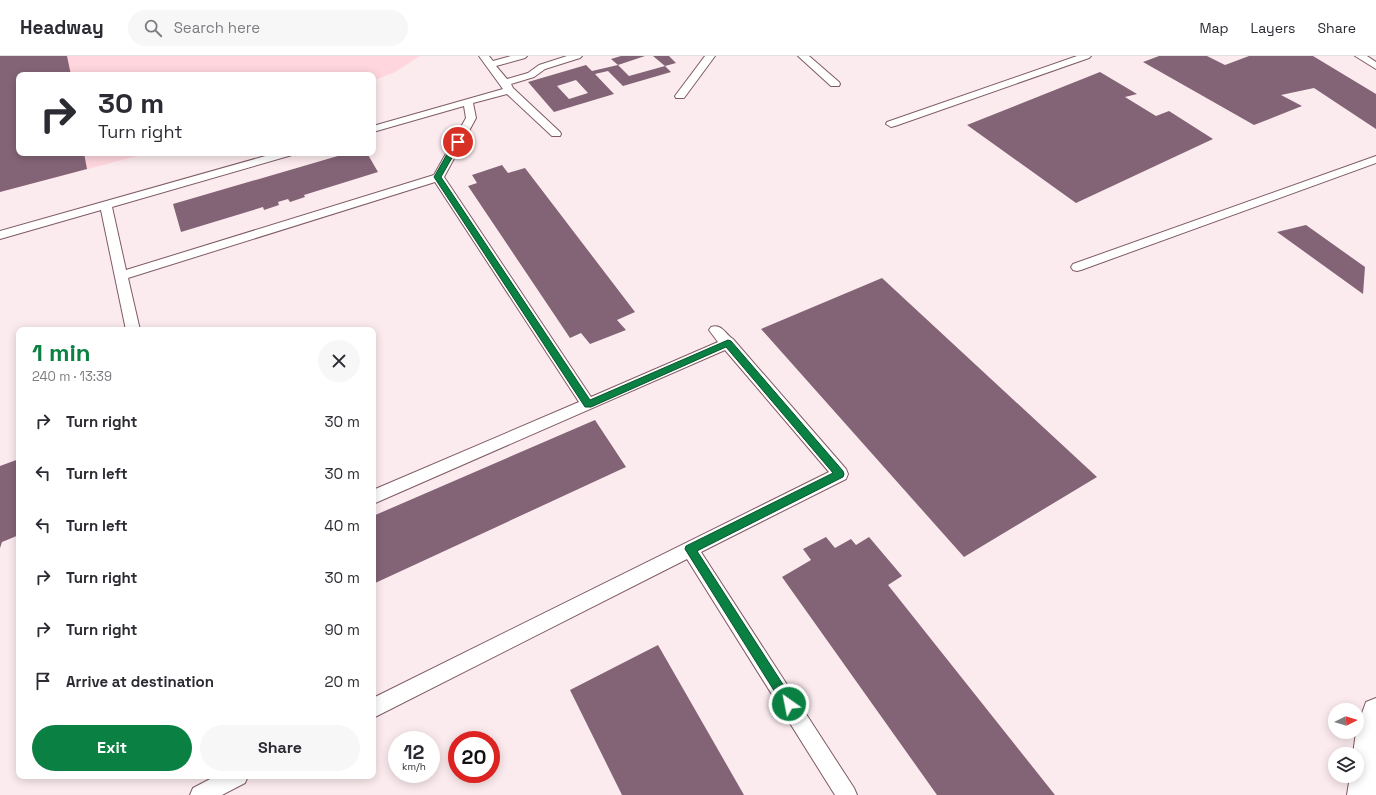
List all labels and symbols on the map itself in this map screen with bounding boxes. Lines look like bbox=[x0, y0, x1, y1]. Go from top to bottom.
pin bbox=[441, 125, 475, 159]
position arrow bbox=[768, 683, 810, 725]
north arrow bbox=[1328, 703, 1364, 739]
speed limit sign: 20 bbox=[448, 731, 500, 783]

